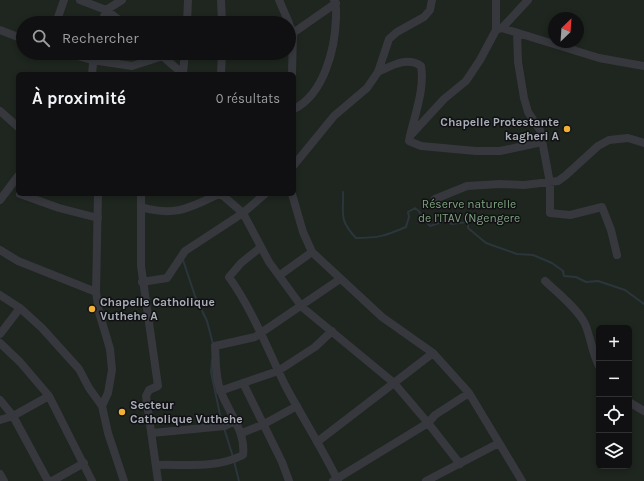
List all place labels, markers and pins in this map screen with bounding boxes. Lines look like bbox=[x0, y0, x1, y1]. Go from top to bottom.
place label: Chapelle Protestante kagheri A bbox=[440, 115, 559, 143]
marker: Chapelle Protestante kagheri A bbox=[562, 124, 572, 134]
place label: Chapelle Catholique Vuthehe A bbox=[100, 295, 215, 323]
marker: Chapelle Catholique Vuthehe A bbox=[87, 304, 97, 314]
place label: Secteur Catholique Vuthehe bbox=[130, 398, 243, 426]
marker: Secteur Catholique Vuthehe bbox=[117, 407, 127, 417]

